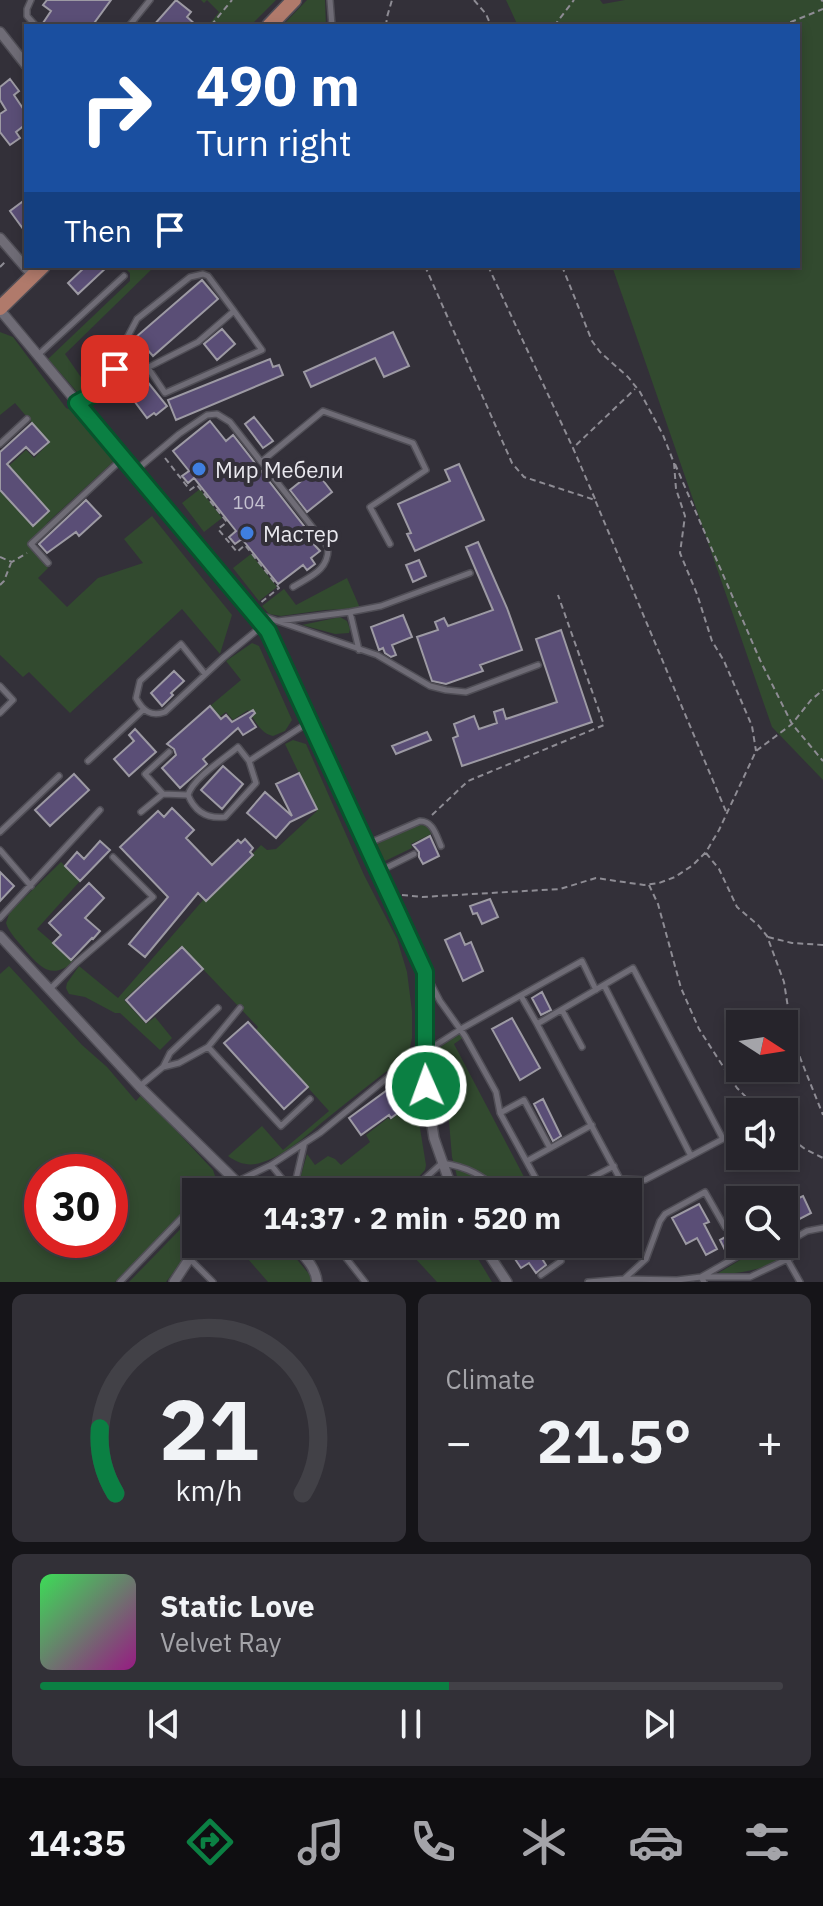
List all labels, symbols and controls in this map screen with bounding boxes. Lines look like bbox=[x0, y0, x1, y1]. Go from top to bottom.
text: 490 m bbox=[196, 49, 360, 121]
icon: right bbox=[64, 56, 168, 160]
text: Turn right bbox=[196, 119, 352, 166]
icon: arrive bbox=[148, 208, 192, 252]
text: Then bbox=[64, 211, 132, 250]
pin bbox=[81, 335, 149, 403]
icon: arrive bbox=[93, 347, 137, 391]
place label: Мир Мебели bbox=[215, 455, 344, 484]
marker: Мир Мебели bbox=[190, 460, 208, 478]
house number: 104 bbox=[233, 491, 265, 514]
place label: Мастер bbox=[263, 519, 339, 548]
marker: Мастер bbox=[238, 524, 256, 542]
north arrow bbox=[726, 1010, 798, 1082]
map controls bbox=[726, 1010, 798, 1258]
position arrow bbox=[384, 1044, 468, 1128]
button: sound bbox=[726, 1098, 798, 1170]
speed limit sign: 30 bbox=[24, 1154, 128, 1258]
button: search bbox=[726, 1186, 798, 1258]
text: 14:37 · 2 min · 520 m bbox=[263, 1198, 561, 1237]
text: Climate bbox=[446, 1362, 535, 1396]
text: 21 bbox=[159, 1375, 259, 1483]
text: 21.5° bbox=[537, 1401, 692, 1480]
text: − bbox=[446, 1413, 472, 1470]
text: + bbox=[757, 1413, 783, 1470]
text: km/h bbox=[175, 1472, 242, 1509]
text: Static Love bbox=[160, 1586, 315, 1625]
text: Velvet Ray bbox=[160, 1625, 281, 1659]
icon: previous bbox=[142, 1702, 186, 1746]
icon: pause bbox=[389, 1702, 433, 1746]
icon: next bbox=[637, 1702, 681, 1746]
icon: directions bbox=[182, 1814, 238, 1870]
icon: music bbox=[293, 1814, 349, 1870]
icon: phone bbox=[405, 1814, 461, 1870]
icon: climate bbox=[516, 1814, 572, 1870]
icon: car bbox=[628, 1814, 684, 1870]
icon: filters bbox=[739, 1814, 795, 1870]
text: 14:35 bbox=[28, 1819, 126, 1866]

